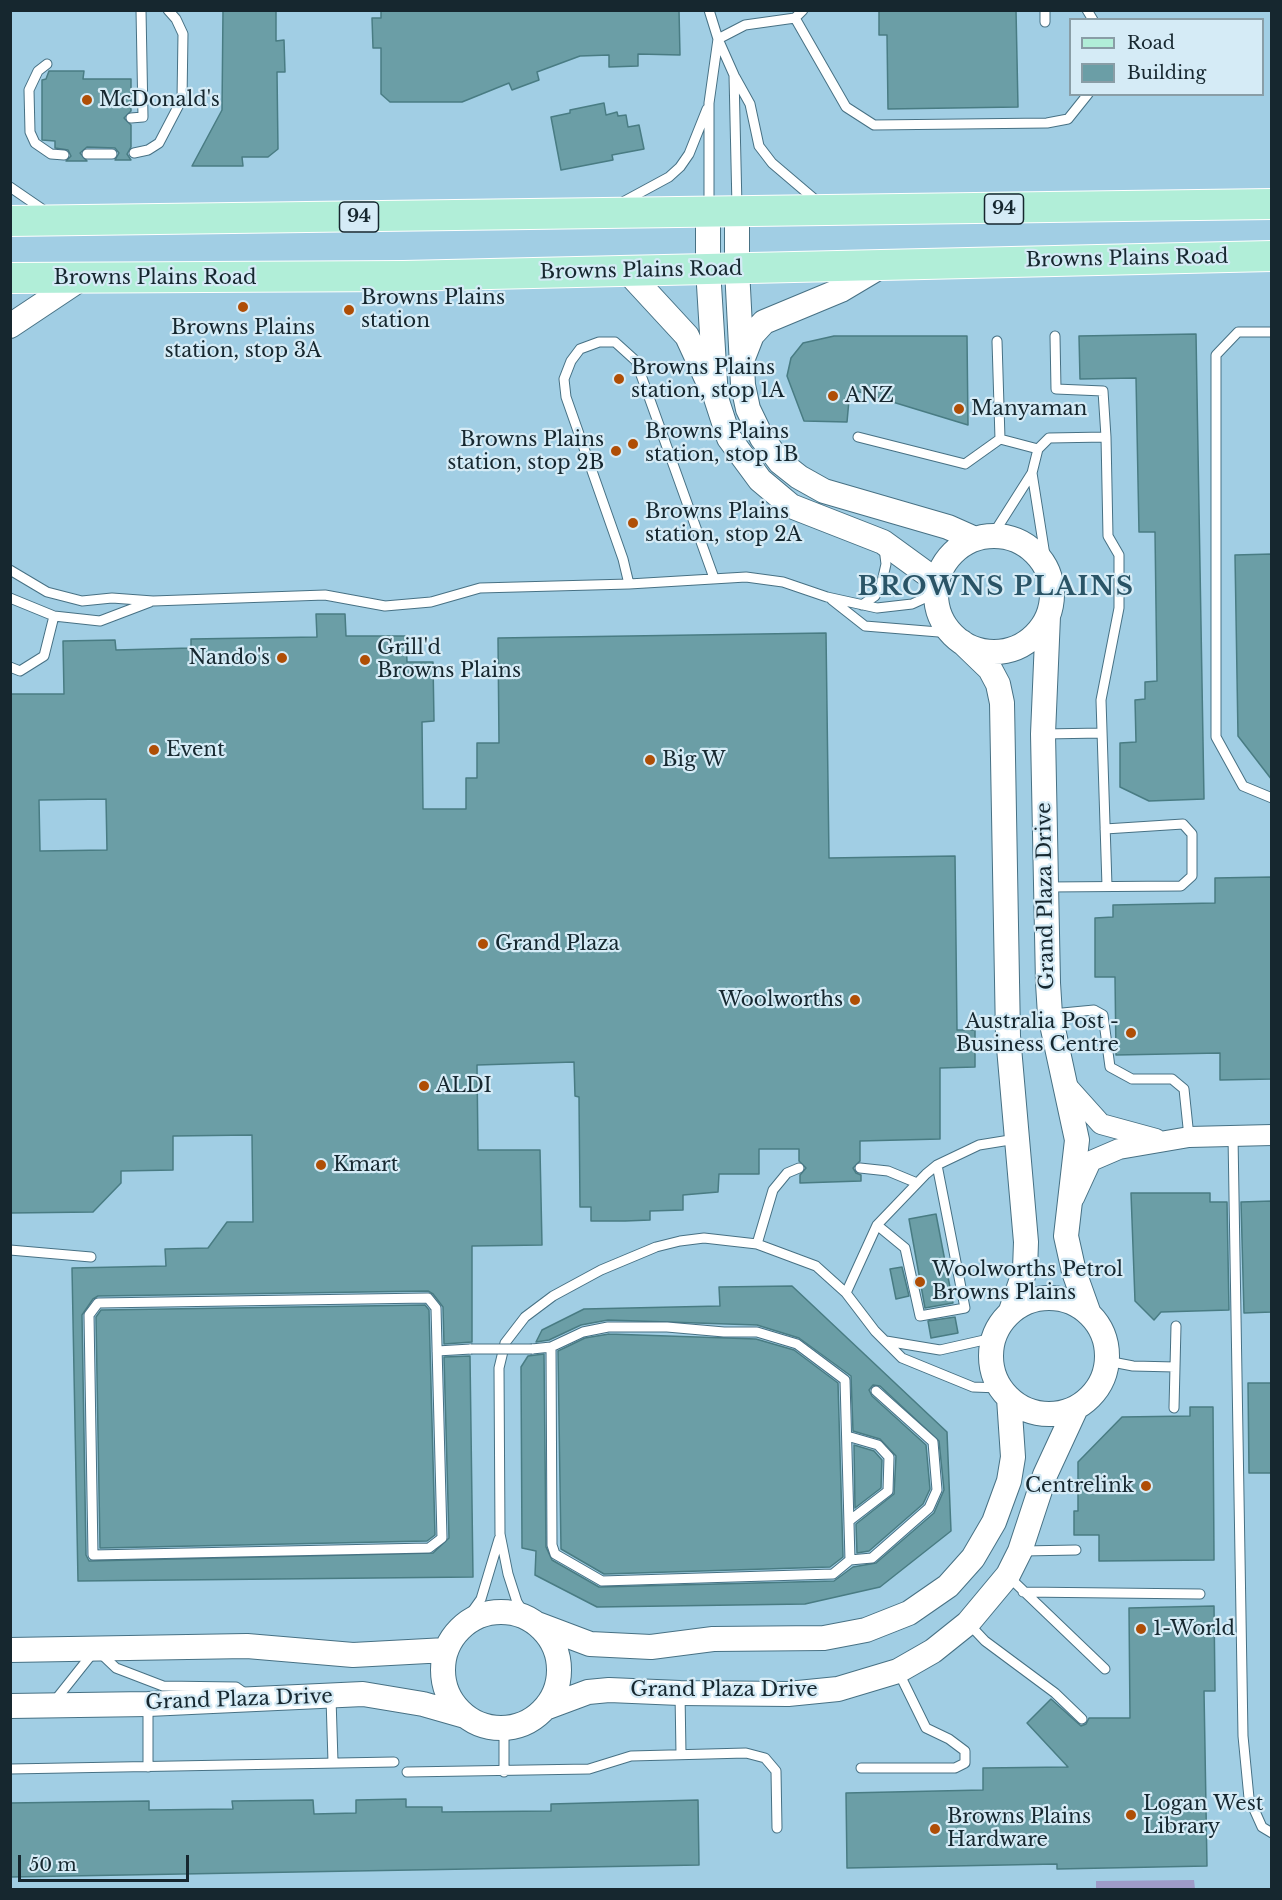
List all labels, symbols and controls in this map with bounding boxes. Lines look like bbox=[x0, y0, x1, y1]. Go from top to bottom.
legend bbox=[1069, 18, 1264, 96]
text: Road bbox=[1127, 32, 1175, 54]
text: Building bbox=[1127, 62, 1206, 84]
place label: McDonald's bbox=[99, 88, 220, 112]
marker: McDonald's bbox=[80, 93, 94, 107]
road number: 94 bbox=[984, 194, 1024, 224]
road number: 94 bbox=[340, 202, 378, 232]
street label: Browns Plains Road bbox=[1025, 245, 1229, 273]
street label: Browns Plains Road bbox=[539, 257, 743, 285]
street label: Browns Plains Road bbox=[54, 266, 256, 290]
place label: Browns Plains station bbox=[361, 286, 505, 333]
marker: Browns Plains station, stop 3A bbox=[236, 300, 250, 314]
marker: Browns Plains station bbox=[342, 303, 356, 317]
place label: Browns Plains station, stop 3A bbox=[165, 316, 321, 363]
place label: Browns Plains station, stop 1A bbox=[631, 356, 785, 403]
marker: Browns Plains station, stop 1A bbox=[612, 372, 626, 386]
place label: ANZ bbox=[845, 384, 894, 408]
marker: ANZ bbox=[826, 389, 840, 403]
place label: Manyaman bbox=[971, 397, 1087, 421]
marker: Manyaman bbox=[952, 402, 966, 416]
place label: Browns Plains station, stop 1B bbox=[645, 420, 798, 467]
place label: Browns Plains station, stop 2B bbox=[447, 428, 604, 475]
marker: Browns Plains station, stop 1B bbox=[626, 437, 640, 451]
marker: Browns Plains station, stop 2B bbox=[609, 444, 623, 458]
place label: Browns Plains station, stop 2A bbox=[645, 500, 802, 547]
marker: Browns Plains station, stop 2A bbox=[626, 516, 640, 530]
district label: BROWNS PLAINS bbox=[857, 572, 1135, 604]
place label: Grill'd Browns Plains bbox=[377, 636, 521, 683]
place label: Nando's bbox=[189, 646, 270, 670]
marker: Nando's bbox=[275, 651, 289, 665]
marker: Grill'd Browns Plains bbox=[358, 653, 372, 667]
place label: Event bbox=[166, 738, 225, 762]
marker: Event bbox=[147, 743, 161, 757]
place label: Big W bbox=[662, 748, 725, 772]
marker: Big W bbox=[643, 753, 657, 767]
street label: Grand Plaza Drive bbox=[1032, 802, 1060, 990]
place label: Grand Plaza bbox=[495, 932, 620, 956]
marker: Grand Plaza bbox=[476, 937, 490, 951]
place label: Woolworths bbox=[719, 988, 843, 1012]
marker: Woolworths bbox=[848, 993, 862, 1007]
place label: Australia Post - Business Centre bbox=[956, 1010, 1119, 1057]
marker: Australia Post - Business Centre bbox=[1124, 1026, 1138, 1040]
place label: ALDI bbox=[436, 1074, 492, 1098]
marker: ALDI bbox=[417, 1079, 431, 1093]
place label: Kmart bbox=[333, 1153, 398, 1177]
marker: Kmart bbox=[314, 1158, 328, 1172]
place label: Woolworths Petrol Browns Plains bbox=[932, 1258, 1123, 1305]
marker: Woolworths Petrol Browns Plains bbox=[913, 1275, 927, 1289]
place label: Centrelink bbox=[1025, 1474, 1134, 1498]
marker: Centrelink bbox=[1139, 1479, 1153, 1493]
place label: 1-World bbox=[1153, 1617, 1235, 1641]
marker: 1-World bbox=[1134, 1622, 1148, 1636]
street label: Grand Plaza Drive bbox=[630, 1678, 818, 1702]
street label: Grand Plaza Drive bbox=[145, 1685, 333, 1715]
place label: Logan West Library bbox=[1143, 1792, 1263, 1839]
place label: Browns Plains Hardware bbox=[947, 1805, 1091, 1852]
marker: Logan West Library bbox=[1124, 1808, 1138, 1822]
marker: Browns Plains Hardware bbox=[928, 1822, 942, 1836]
scale bar bbox=[21, 1843, 192, 1881]
text: 50 m bbox=[29, 1854, 77, 1876]

